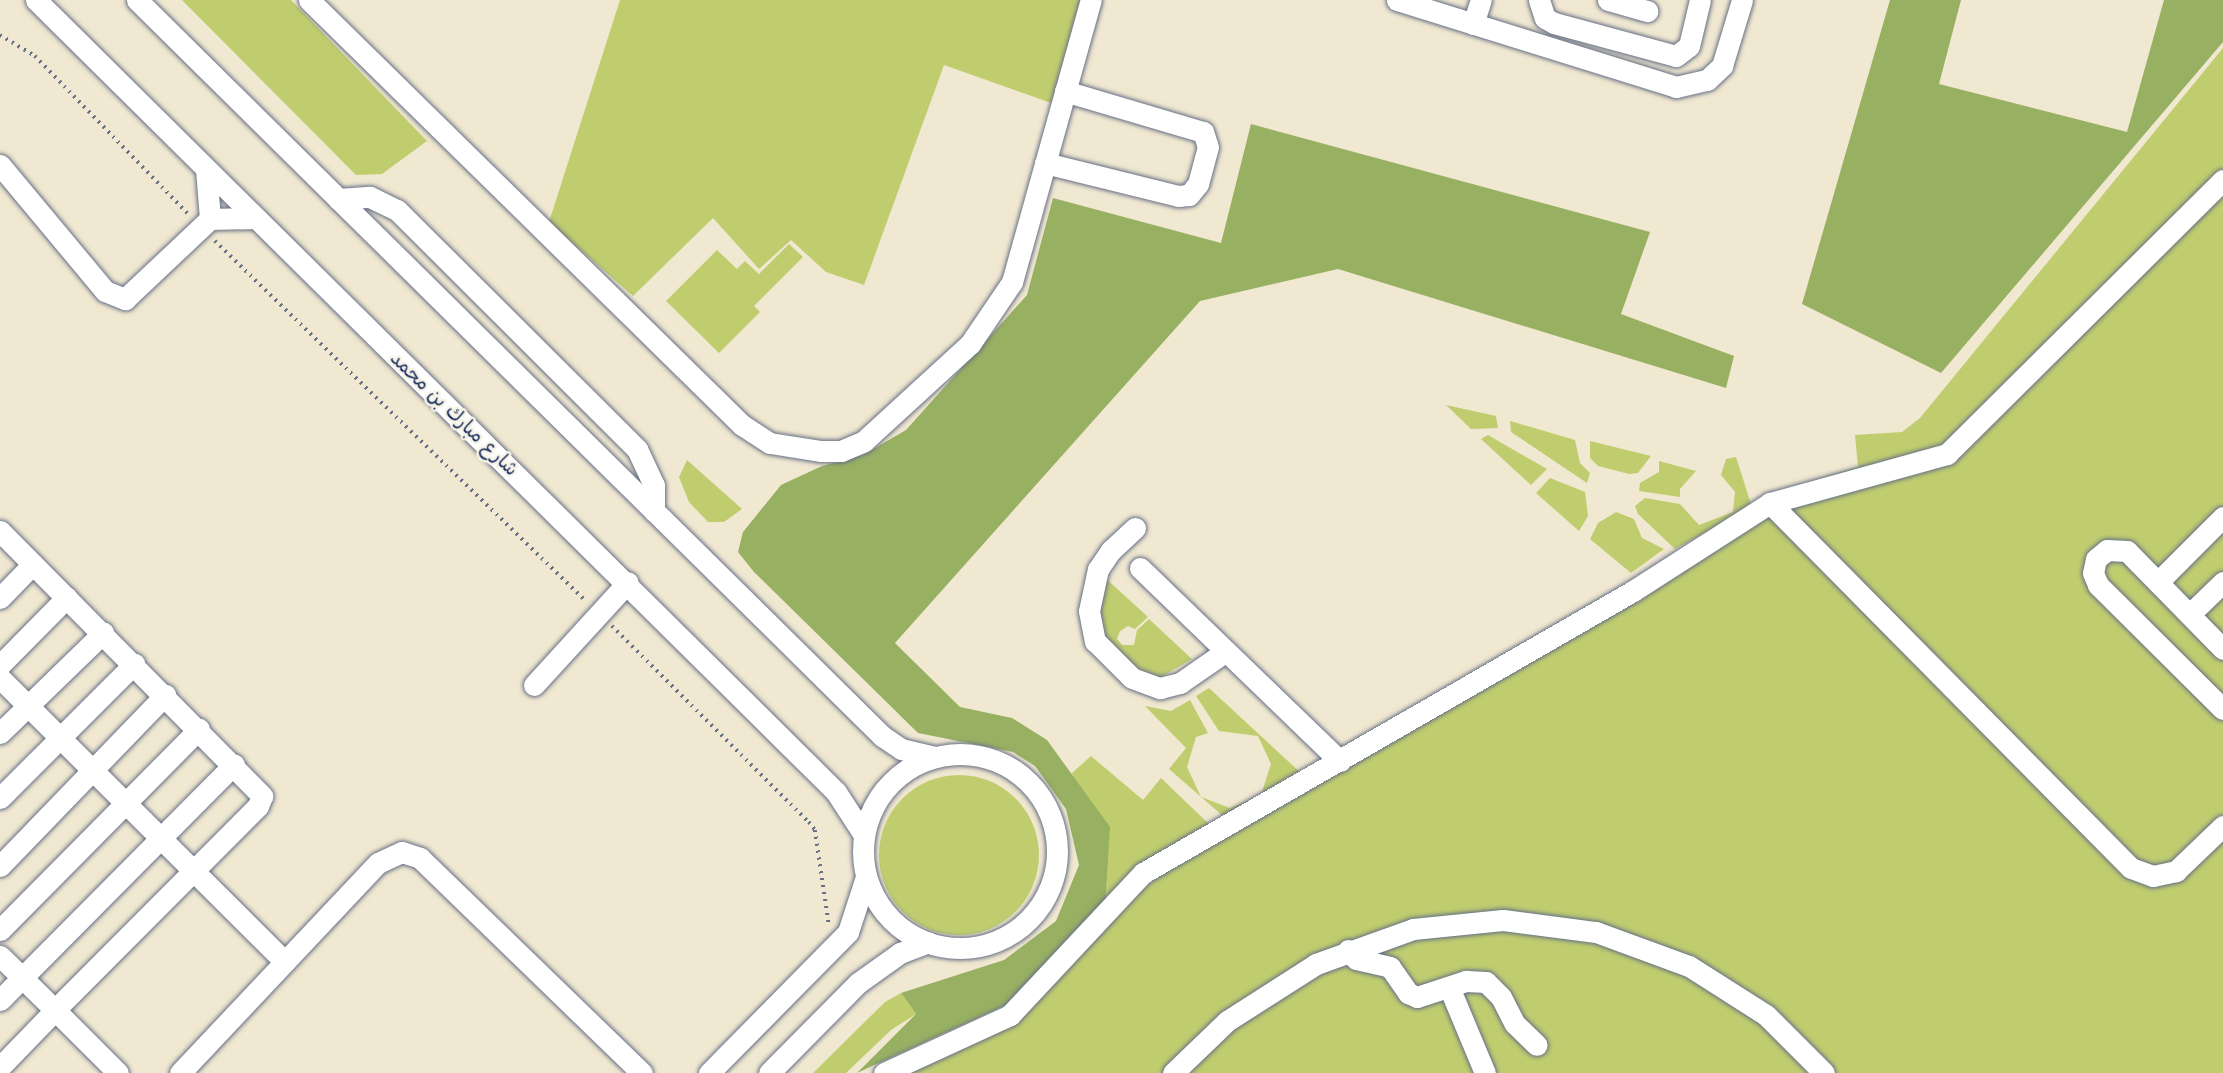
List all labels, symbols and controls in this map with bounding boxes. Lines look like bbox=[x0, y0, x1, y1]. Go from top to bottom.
street label: شارع مبارك بن محمد bbox=[386, 346, 524, 480]

